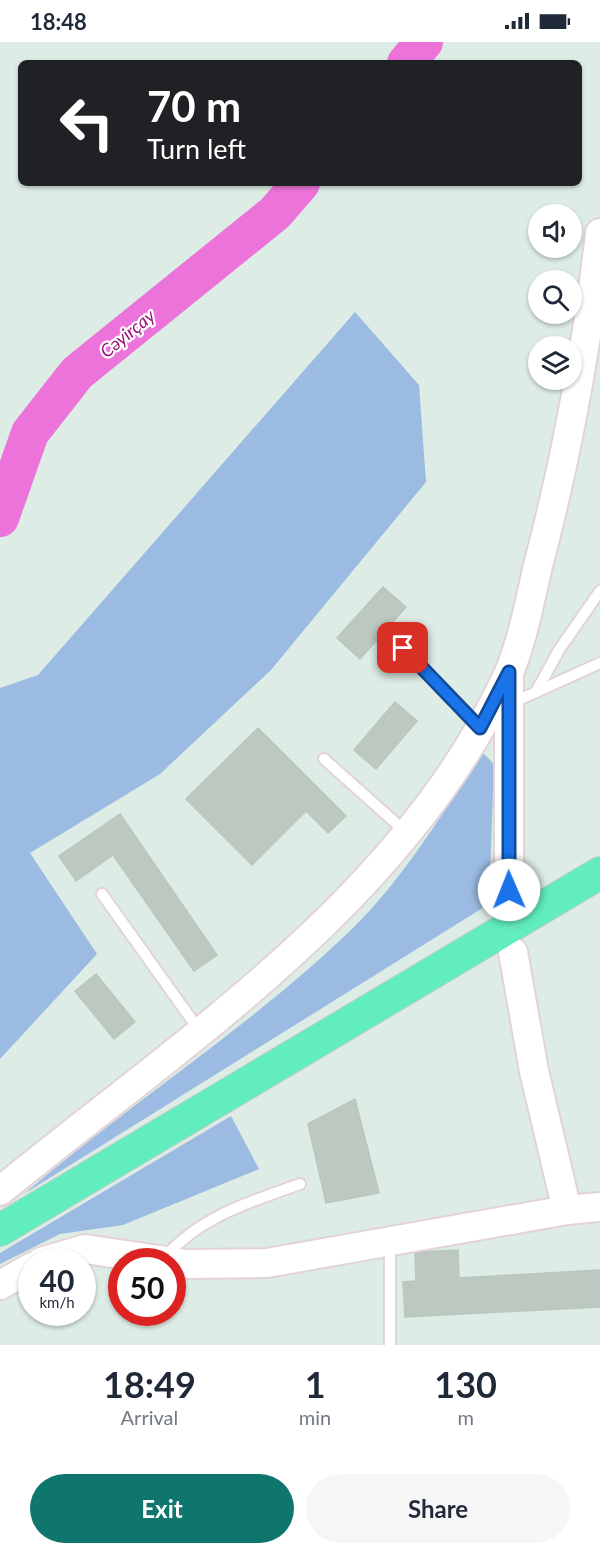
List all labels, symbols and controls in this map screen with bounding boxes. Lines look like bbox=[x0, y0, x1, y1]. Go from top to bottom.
text: 18:48 bbox=[30, 8, 87, 35]
text: 70 m bbox=[147, 81, 241, 131]
icon: left bbox=[48, 84, 126, 162]
text: Turn left bbox=[147, 132, 246, 165]
map controls bbox=[528, 204, 582, 390]
button: sound bbox=[528, 204, 582, 258]
button: search bbox=[528, 270, 582, 324]
water label: Cəyirçay bbox=[95, 304, 159, 362]
button: layers bbox=[528, 336, 582, 390]
pin bbox=[377, 622, 428, 673]
icon: arrive bbox=[386, 631, 419, 664]
position arrow bbox=[477, 858, 541, 922]
speed limit sign: 50 bbox=[108, 1248, 186, 1326]
text: 40 bbox=[40, 1262, 74, 1298]
text: km/h bbox=[39, 1293, 75, 1311]
text: 18:49 bbox=[103, 1362, 196, 1406]
text: 1 bbox=[305, 1362, 326, 1406]
text: 130 bbox=[434, 1362, 497, 1406]
text: Arrival bbox=[121, 1405, 178, 1429]
text: min bbox=[299, 1405, 331, 1429]
text: m bbox=[457, 1405, 474, 1429]
button: Exit bbox=[30, 1474, 294, 1543]
button: Share bbox=[306, 1474, 570, 1543]

